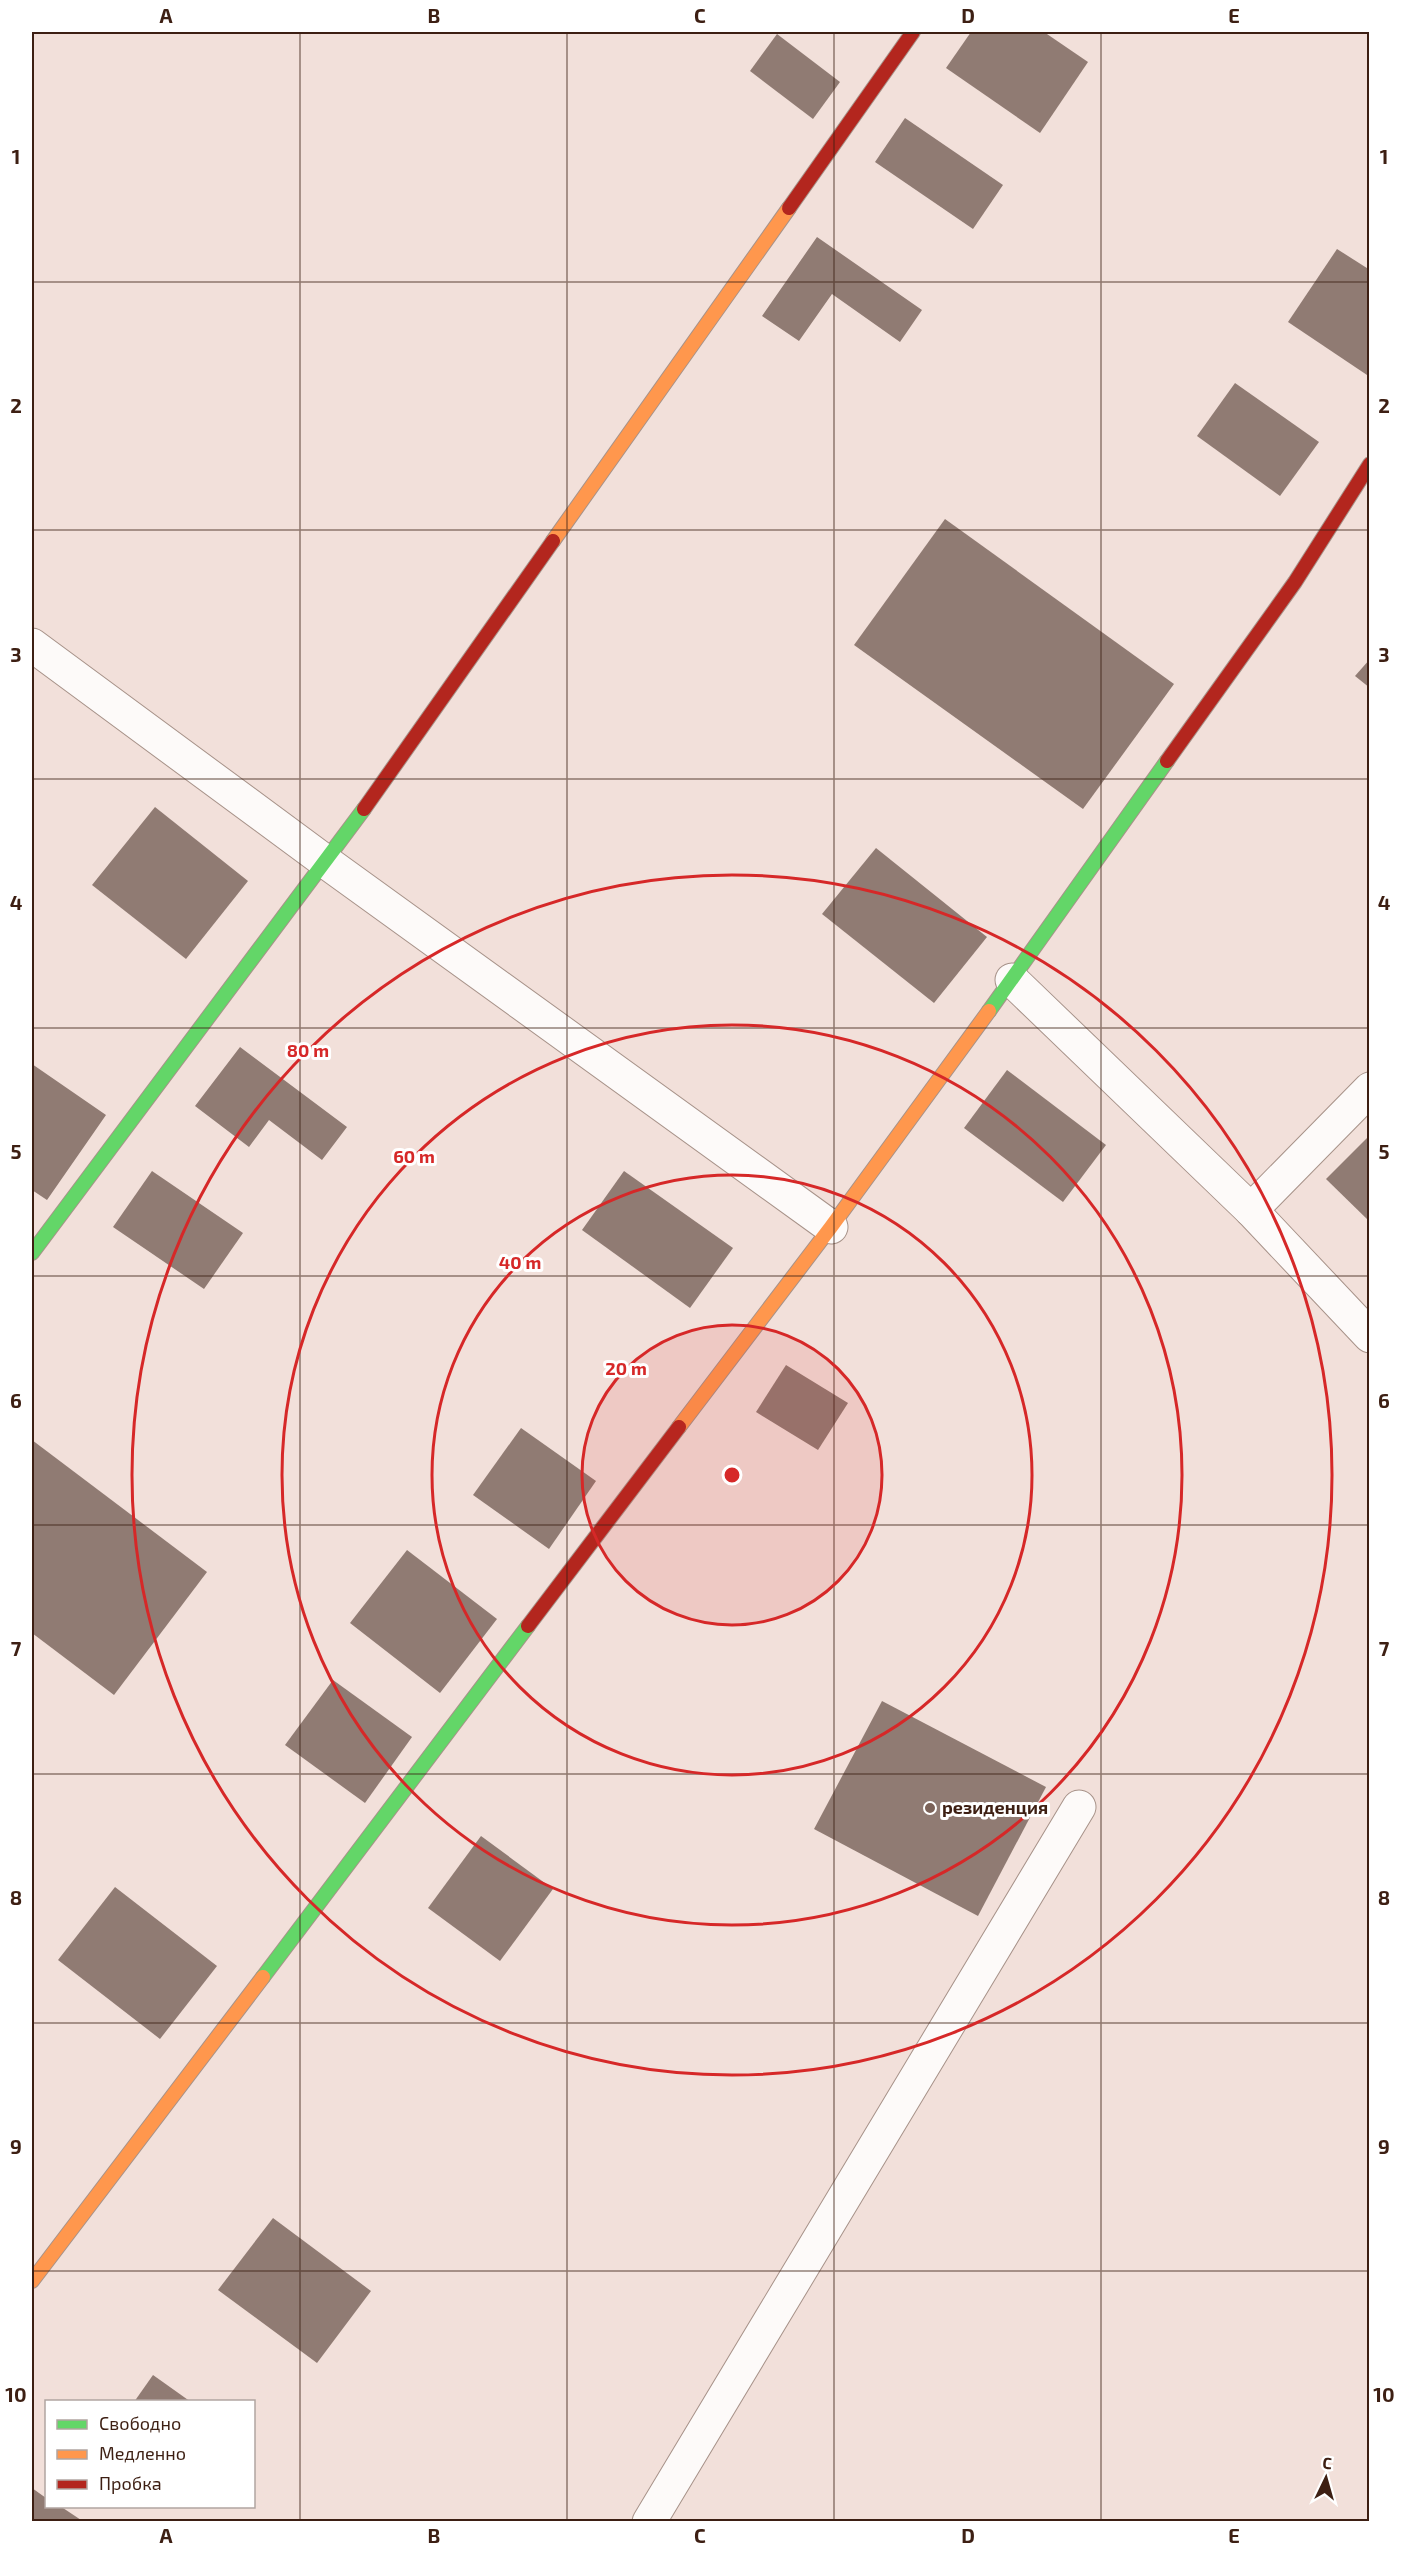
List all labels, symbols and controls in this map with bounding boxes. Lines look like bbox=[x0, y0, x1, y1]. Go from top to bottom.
text: A bbox=[159, 3, 173, 27]
text: B bbox=[428, 3, 440, 27]
text: C bbox=[694, 3, 706, 27]
text: D bbox=[961, 3, 975, 27]
text: E bbox=[1228, 3, 1240, 27]
text: 1 bbox=[12, 144, 20, 168]
text: 1 bbox=[1380, 144, 1388, 168]
text: 2 bbox=[10, 393, 22, 417]
text: 2 bbox=[1378, 393, 1390, 417]
text: 3 bbox=[10, 642, 22, 666]
text: 3 bbox=[1378, 642, 1390, 666]
text: 4 bbox=[10, 890, 23, 914]
text: 4 bbox=[1378, 890, 1391, 914]
text: 80 m bbox=[287, 1039, 329, 1061]
text: 5 bbox=[10, 1139, 22, 1163]
text: 5 bbox=[1378, 1139, 1390, 1163]
text: 60 m bbox=[393, 1145, 435, 1167]
text: 40 m bbox=[499, 1251, 541, 1273]
text: 20 m bbox=[605, 1357, 647, 1379]
text: 6 bbox=[10, 1388, 22, 1412]
text: 6 bbox=[1378, 1388, 1390, 1412]
centre of rings bbox=[722, 1465, 742, 1485]
text: 7 bbox=[11, 1636, 22, 1660]
text: 7 bbox=[1379, 1636, 1390, 1660]
place label: резиденция bbox=[942, 1796, 1048, 1818]
marker: резиденция bbox=[923, 1801, 937, 1815]
text: 8 bbox=[10, 1885, 22, 1909]
text: 8 bbox=[1378, 1885, 1390, 1909]
text: 9 bbox=[10, 2134, 22, 2158]
text: 9 bbox=[1378, 2134, 1390, 2158]
text: 10 bbox=[5, 2382, 27, 2406]
text: 10 bbox=[1373, 2382, 1395, 2406]
legend bbox=[45, 2400, 255, 2508]
text: Свободно bbox=[99, 2412, 181, 2434]
text: Медленно bbox=[99, 2442, 186, 2464]
north arrow bbox=[1296, 2448, 1356, 2508]
text: С bbox=[1322, 2453, 1333, 2472]
text: Пробка bbox=[99, 2472, 162, 2494]
text: A bbox=[159, 2523, 173, 2547]
text: B bbox=[428, 2523, 440, 2547]
text: C bbox=[694, 2523, 706, 2547]
text: D bbox=[961, 2523, 975, 2547]
text: E bbox=[1228, 2523, 1240, 2547]

